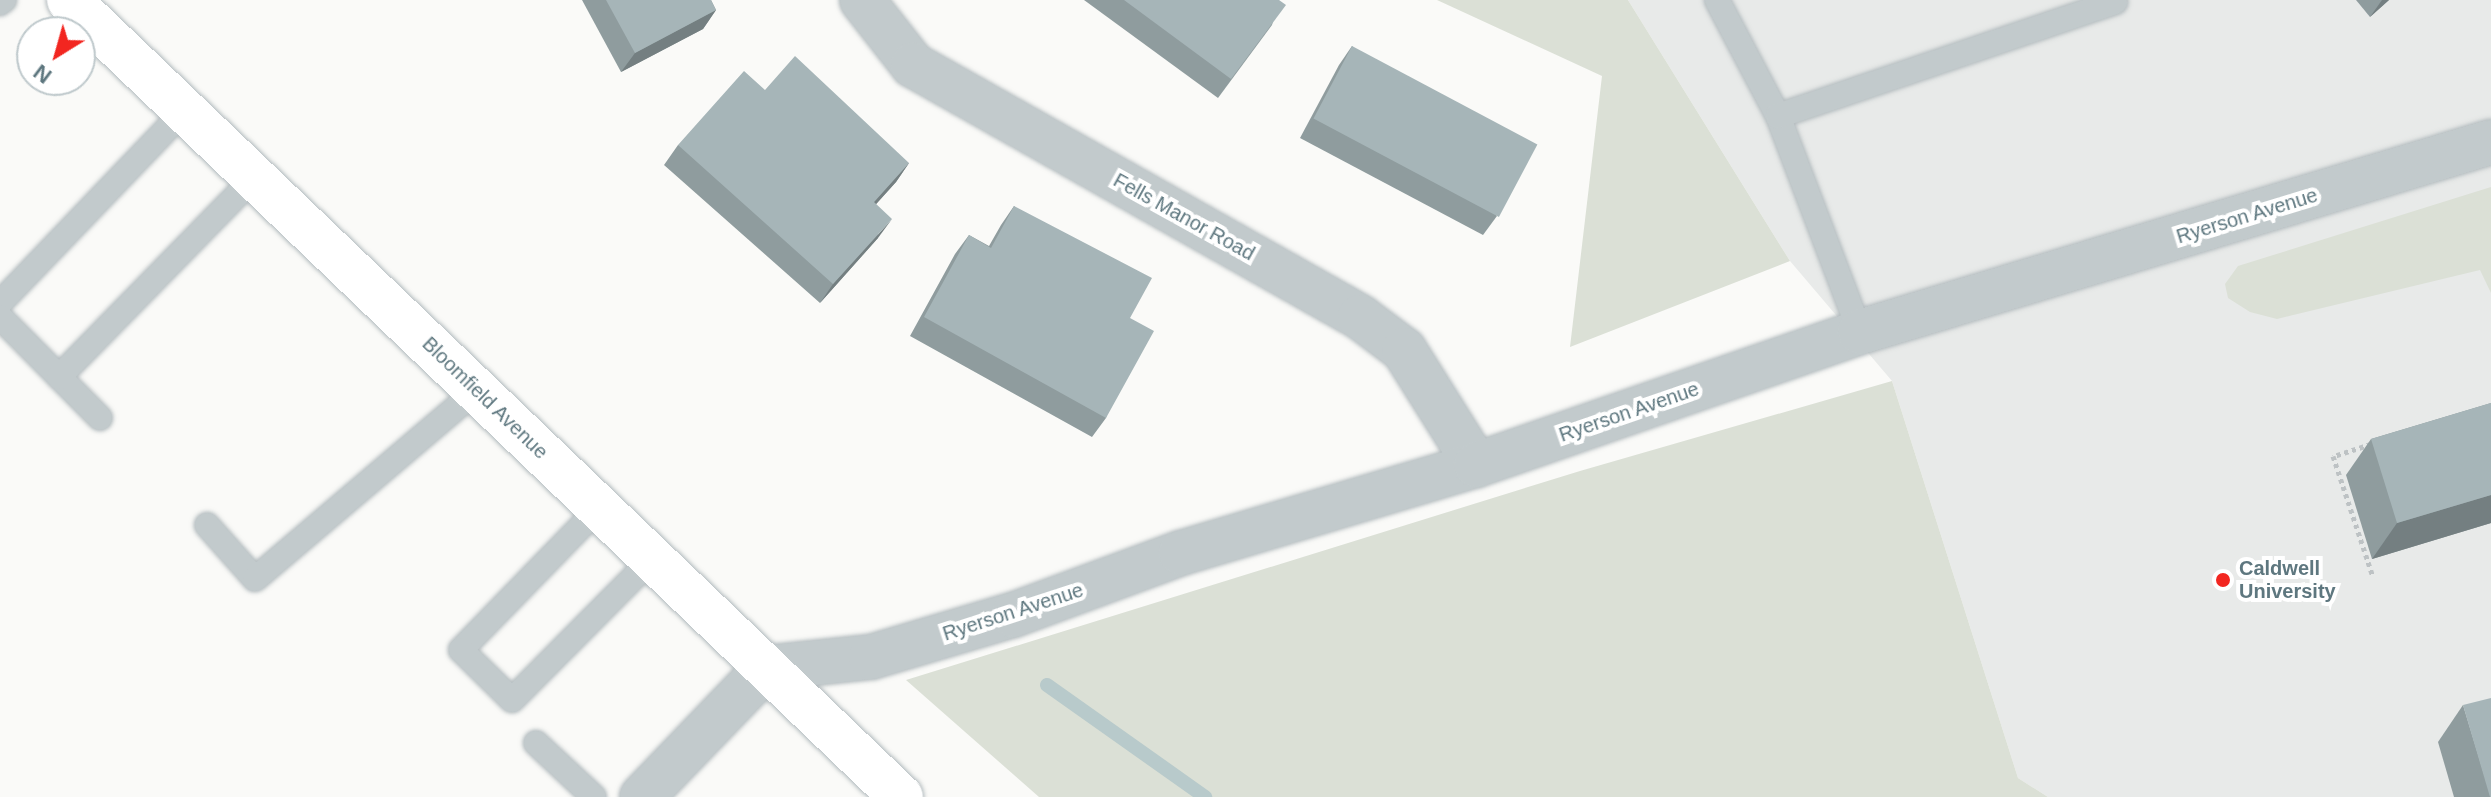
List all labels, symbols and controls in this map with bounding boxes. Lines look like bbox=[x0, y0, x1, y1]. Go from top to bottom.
north arrow bbox=[16, 16, 96, 96]
text: N bbox=[29, 59, 56, 89]
street label: Fells Manor Road bbox=[1109, 168, 1259, 266]
street label: Ryerson Avenue bbox=[2173, 183, 2321, 249]
street label: Bloomfield Avenue bbox=[417, 332, 553, 464]
street label: Ryerson Avenue bbox=[1555, 377, 1703, 447]
place label: Caldwell University bbox=[2239, 556, 2336, 603]
marker: Caldwell University bbox=[2214, 571, 2232, 589]
street label: Ryerson Avenue bbox=[939, 578, 1087, 646]

